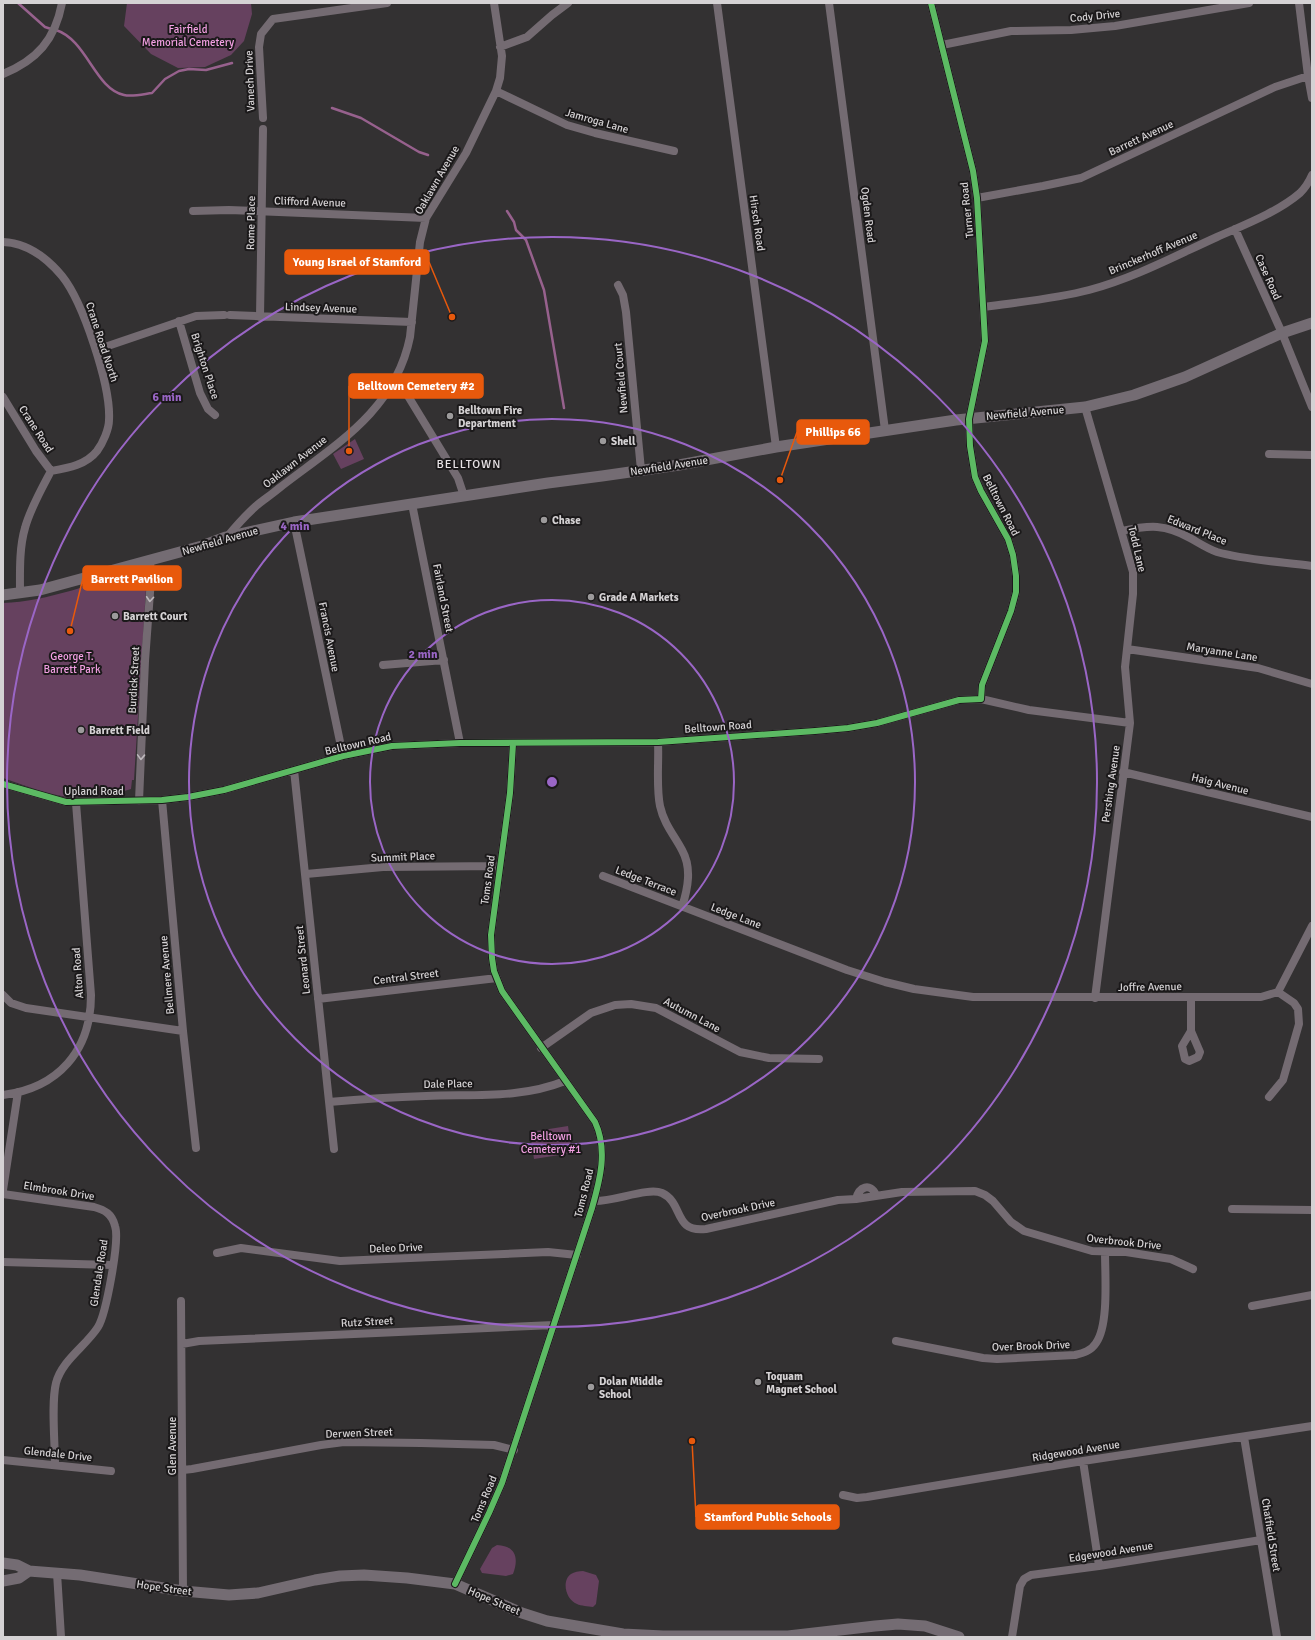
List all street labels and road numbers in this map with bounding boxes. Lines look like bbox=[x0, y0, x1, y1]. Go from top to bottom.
street label: Cody Drive bbox=[1069, 7, 1121, 25]
street label: Vanech Drive bbox=[242, 50, 258, 112]
street label: Jamroga Lane bbox=[564, 106, 630, 136]
street label: Barrett Avenue bbox=[1106, 117, 1176, 159]
street label: Oaklawn Avenue bbox=[412, 143, 462, 217]
street label: Turner Road bbox=[958, 181, 976, 239]
street label: Ogden Road bbox=[858, 186, 878, 244]
street label: Clifford Avenue bbox=[274, 194, 346, 210]
street label: Hirsch Road bbox=[747, 194, 767, 252]
street label: Rome Place bbox=[244, 196, 258, 250]
street label: Brinckerhoff Avenue bbox=[1107, 228, 1199, 278]
street label: Case Road bbox=[1252, 252, 1284, 302]
street label: Crane Road North bbox=[83, 300, 121, 384]
street label: Lindsey Avenue bbox=[285, 300, 357, 316]
street label: Brighton Place bbox=[188, 331, 222, 401]
street label: Newfield Court bbox=[611, 342, 631, 414]
street label: Crane Road bbox=[16, 403, 56, 455]
street label: Newfield Avenue bbox=[985, 403, 1065, 423]
street label: Oaklawn Avenue bbox=[260, 433, 330, 491]
street label: Newfield Avenue bbox=[629, 453, 709, 479]
street label: Belltown Road bbox=[980, 472, 1022, 538]
street label: Edward Place bbox=[1165, 512, 1229, 548]
street label: Newfield Avenue bbox=[180, 524, 260, 558]
street label: Todd Lane bbox=[1125, 525, 1149, 573]
street label: Fairland Street bbox=[430, 563, 456, 634]
street label: Francis Avenue bbox=[316, 601, 342, 673]
street label: Maryanne Lane bbox=[1185, 640, 1259, 664]
street label: Burdick Street bbox=[126, 646, 142, 714]
street label: Belltown Road bbox=[684, 718, 752, 736]
street label: Belltown Road bbox=[324, 730, 393, 758]
street label: Pershing Avenue bbox=[1099, 745, 1123, 823]
street label: Haig Avenue bbox=[1190, 771, 1250, 797]
street label: Upland Road bbox=[64, 785, 124, 798]
street label: Summit Place bbox=[371, 849, 435, 865]
street label: Toms Road bbox=[478, 854, 498, 906]
street label: Ledge Terrace bbox=[613, 863, 679, 899]
street label: Ledge Lane bbox=[709, 900, 763, 932]
street label: Leonard Street bbox=[293, 925, 313, 995]
street label: Bellmere Avenue bbox=[157, 935, 177, 1015]
street label: Alton Road bbox=[70, 947, 86, 999]
street label: Central Street bbox=[373, 967, 440, 987]
street label: Joffre Avenue bbox=[1118, 980, 1182, 994]
street label: Autumn Lane bbox=[661, 995, 723, 1035]
street label: Dale Place bbox=[423, 1077, 473, 1091]
street label: Toms Road bbox=[572, 1167, 596, 1219]
street label: Elmbrook Drive bbox=[23, 1179, 95, 1203]
street label: Overbrook Drive bbox=[700, 1196, 776, 1224]
street label: Overbrook Drive bbox=[1086, 1232, 1162, 1252]
street label: Glendale Road bbox=[87, 1238, 111, 1307]
street label: Deleo Drive bbox=[369, 1241, 423, 1255]
street label: Rutz Street bbox=[341, 1314, 394, 1330]
street label: Over Brook Drive bbox=[992, 1338, 1070, 1354]
street label: Glen Avenue bbox=[166, 1417, 179, 1475]
street label: Derwen Street bbox=[325, 1425, 393, 1441]
street label: Ridgewood Avenue bbox=[1031, 1438, 1121, 1464]
street label: Glendale Drive bbox=[23, 1444, 93, 1464]
street label: Toms Road bbox=[468, 1473, 500, 1524]
street label: Chatfield Street bbox=[1259, 1497, 1283, 1573]
street label: Edgewood Avenue bbox=[1068, 1539, 1154, 1565]
street label: Hope Street bbox=[136, 1578, 193, 1598]
street label: Hope Street bbox=[466, 1584, 522, 1618]

